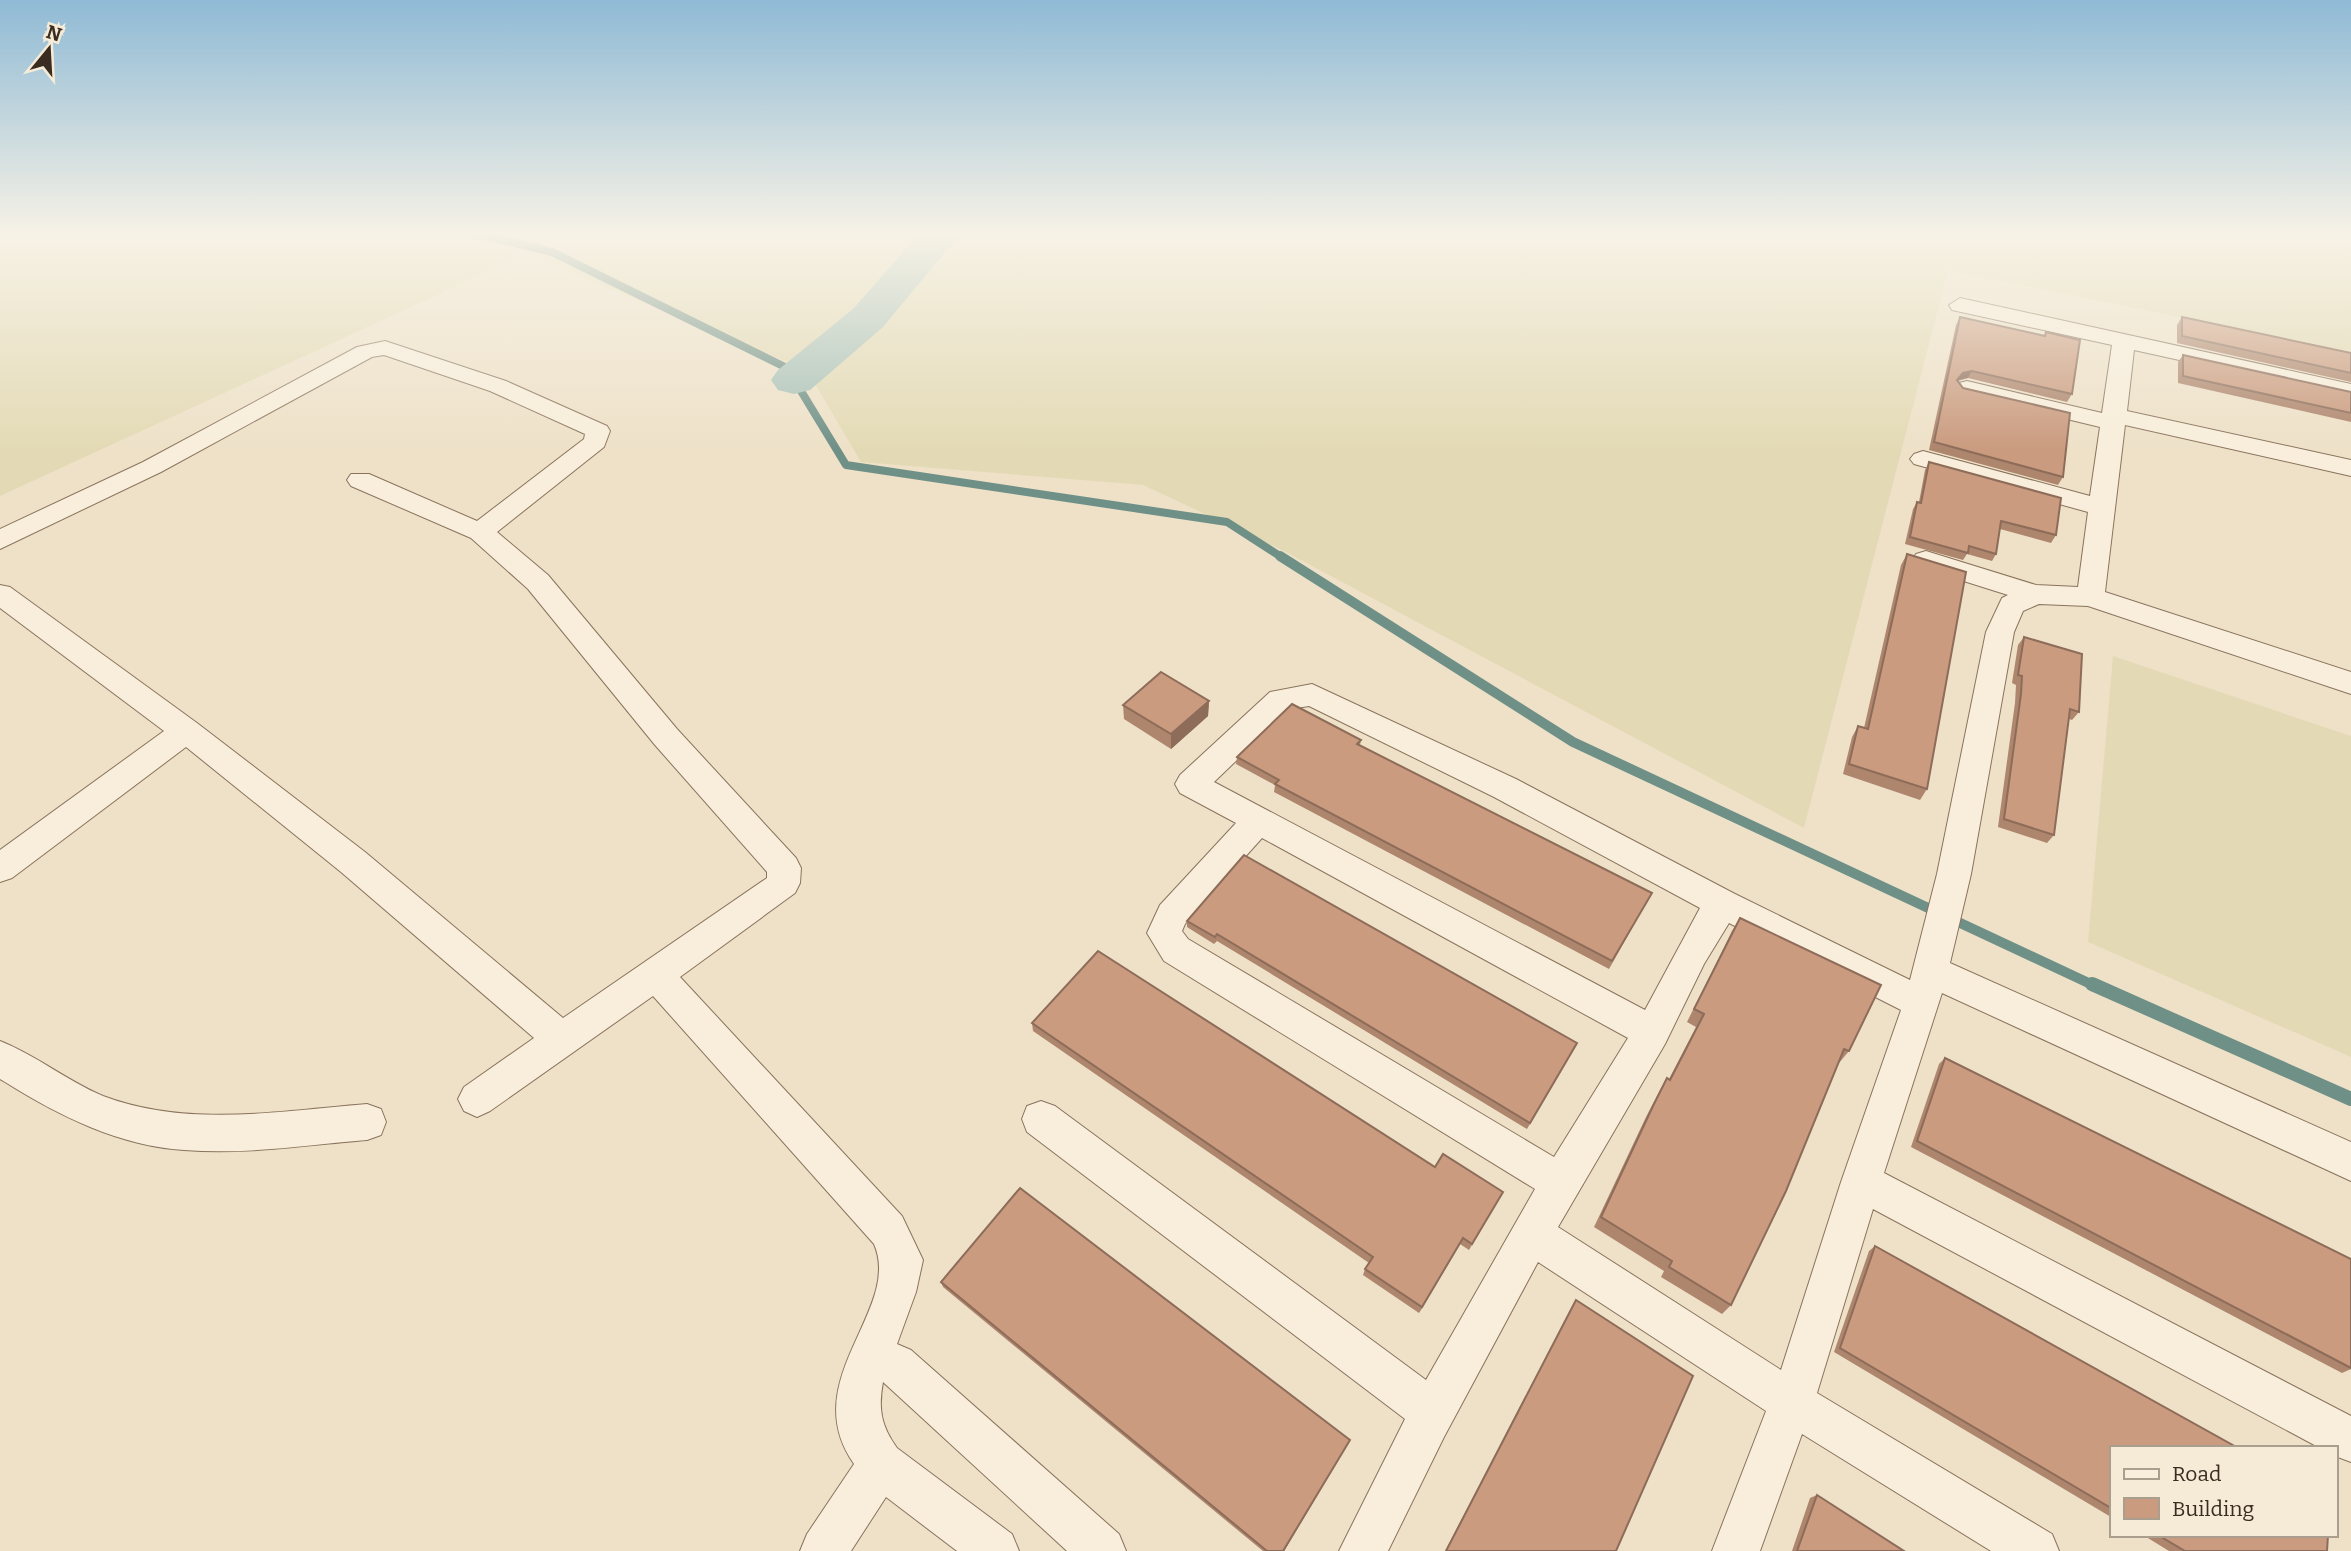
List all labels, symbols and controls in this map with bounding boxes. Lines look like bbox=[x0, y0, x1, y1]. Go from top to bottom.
north arrow bbox=[14, 14, 84, 84]
text: N bbox=[44, 20, 65, 47]
legend bbox=[2110, 1446, 2337, 1537]
text: Road bbox=[2172, 1461, 2221, 1487]
text: Building bbox=[2172, 1496, 2255, 1522]

